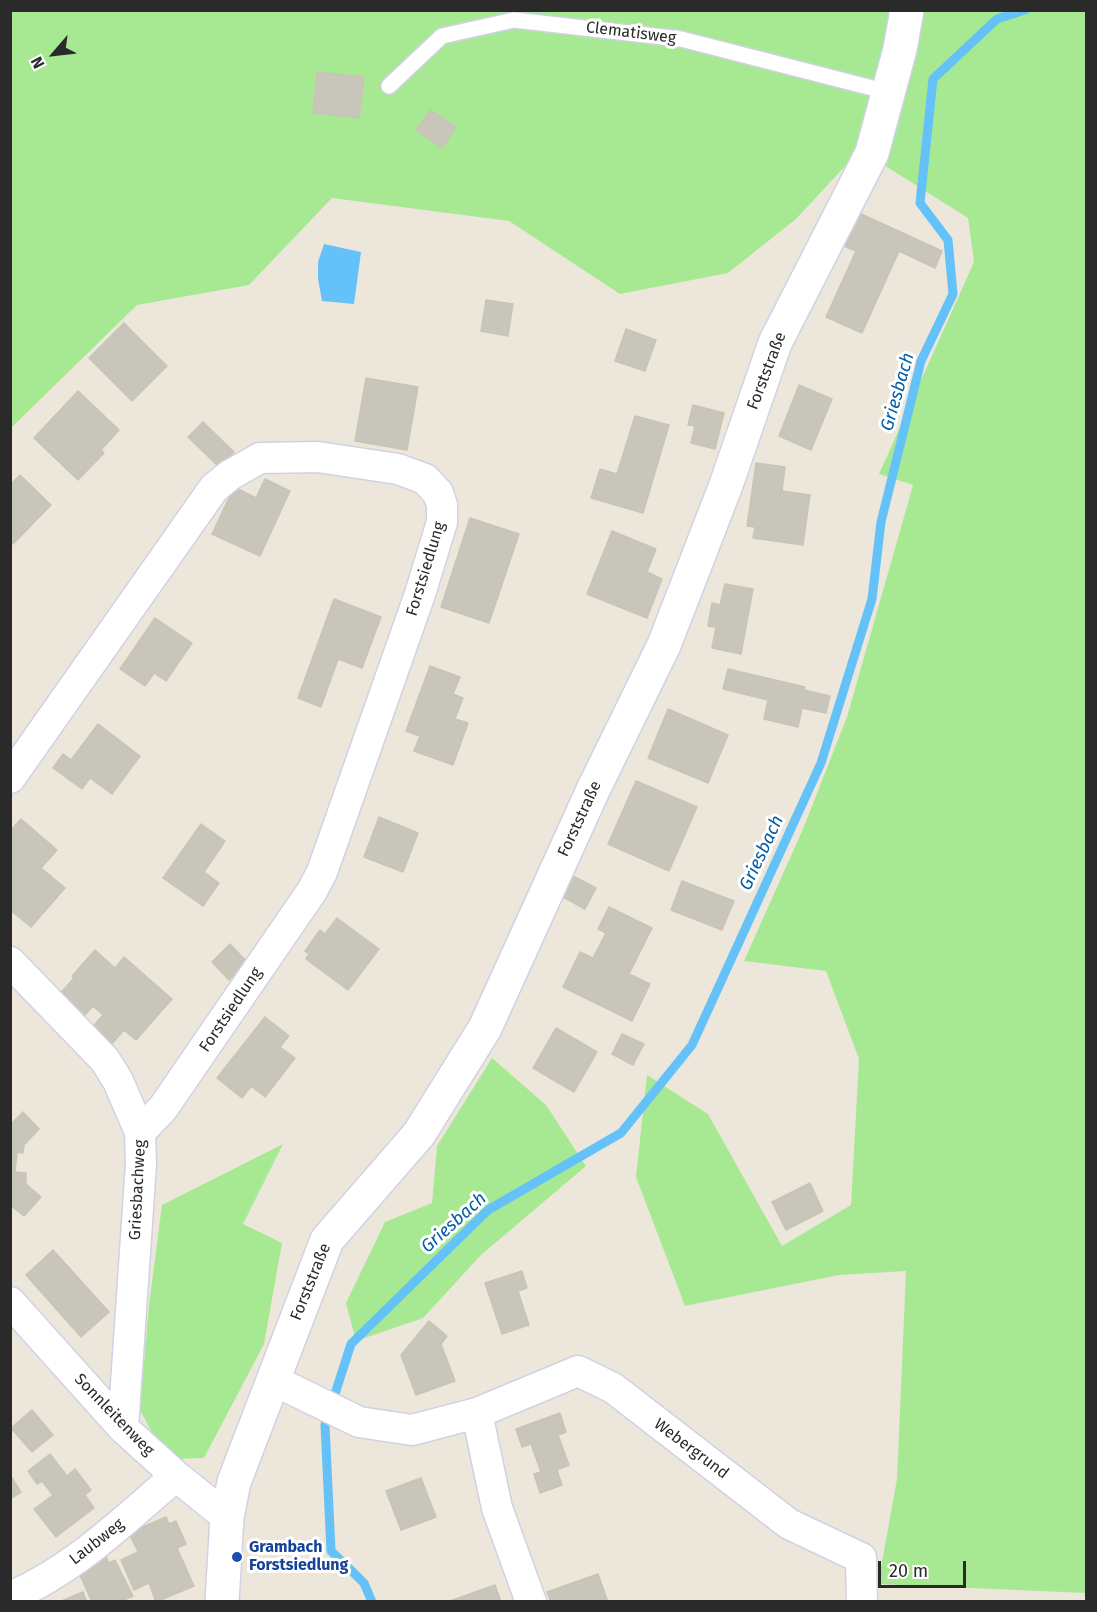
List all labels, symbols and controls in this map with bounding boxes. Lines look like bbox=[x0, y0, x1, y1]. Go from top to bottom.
street label: Clematisweg bbox=[585, 18, 677, 48]
north arrow bbox=[24, 24, 84, 84]
text: N bbox=[27, 54, 49, 72]
street label: Forststraße bbox=[743, 329, 791, 413]
water label: Griesbach bbox=[877, 350, 919, 434]
street label: Forstsiedlung bbox=[403, 519, 449, 619]
street label: Forststraße bbox=[554, 778, 606, 860]
water label: Griesbach bbox=[735, 812, 789, 894]
street label: Forstsiedlung bbox=[196, 964, 266, 1056]
street label: Griesbachweg bbox=[126, 1139, 150, 1241]
water label: Griesbach bbox=[417, 1188, 491, 1258]
street label: Forststraße bbox=[287, 1241, 335, 1323]
street label: Sonnleitenweg bbox=[70, 1370, 158, 1460]
street label: Webergrund bbox=[650, 1415, 732, 1483]
street label: Laubweg bbox=[66, 1515, 128, 1569]
place label: Grambach Forstsiedlung bbox=[249, 1538, 348, 1576]
scale bar bbox=[881, 1549, 970, 1587]
marker: Grambach Forstsiedlung bbox=[230, 1550, 244, 1564]
text: 20 m bbox=[889, 1560, 928, 1582]

